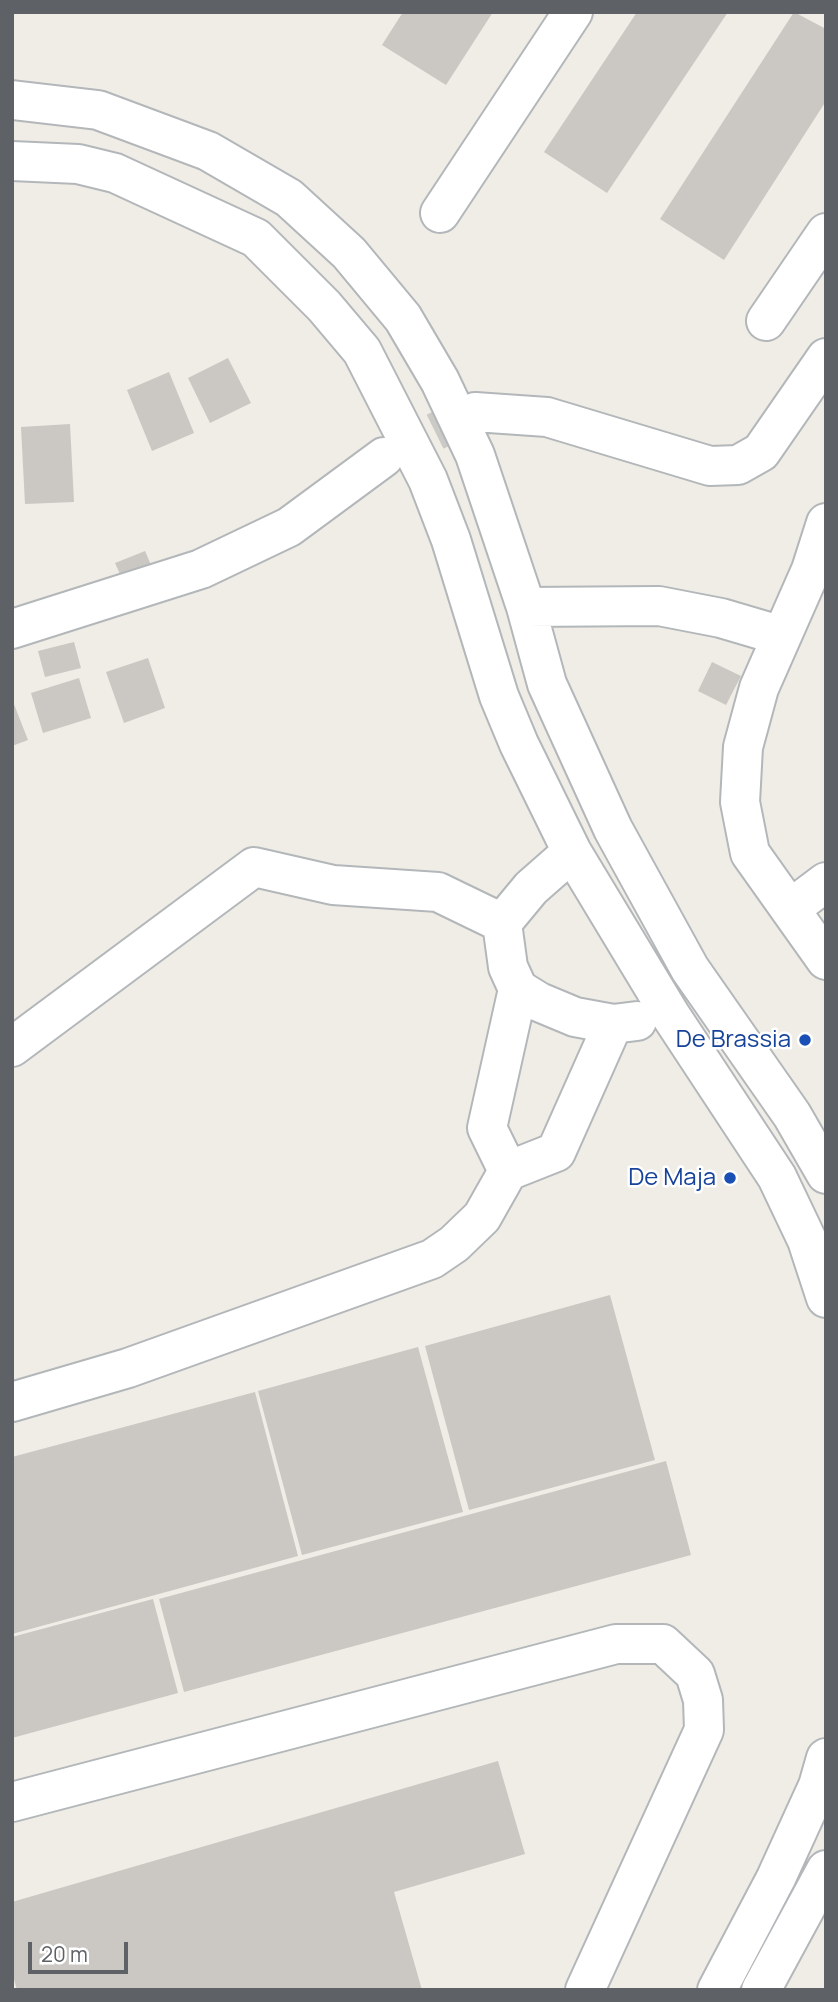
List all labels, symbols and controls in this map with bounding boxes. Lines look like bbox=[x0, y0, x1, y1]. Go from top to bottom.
place label: De Brassia bbox=[676, 1026, 791, 1054]
marker: De Brassia bbox=[797, 1032, 813, 1048]
place label: De Maja bbox=[628, 1164, 716, 1192]
marker: De Maja bbox=[722, 1170, 738, 1186]
scale bar bbox=[32, 1928, 131, 1972]
text: 20 m bbox=[41, 1940, 88, 1968]

